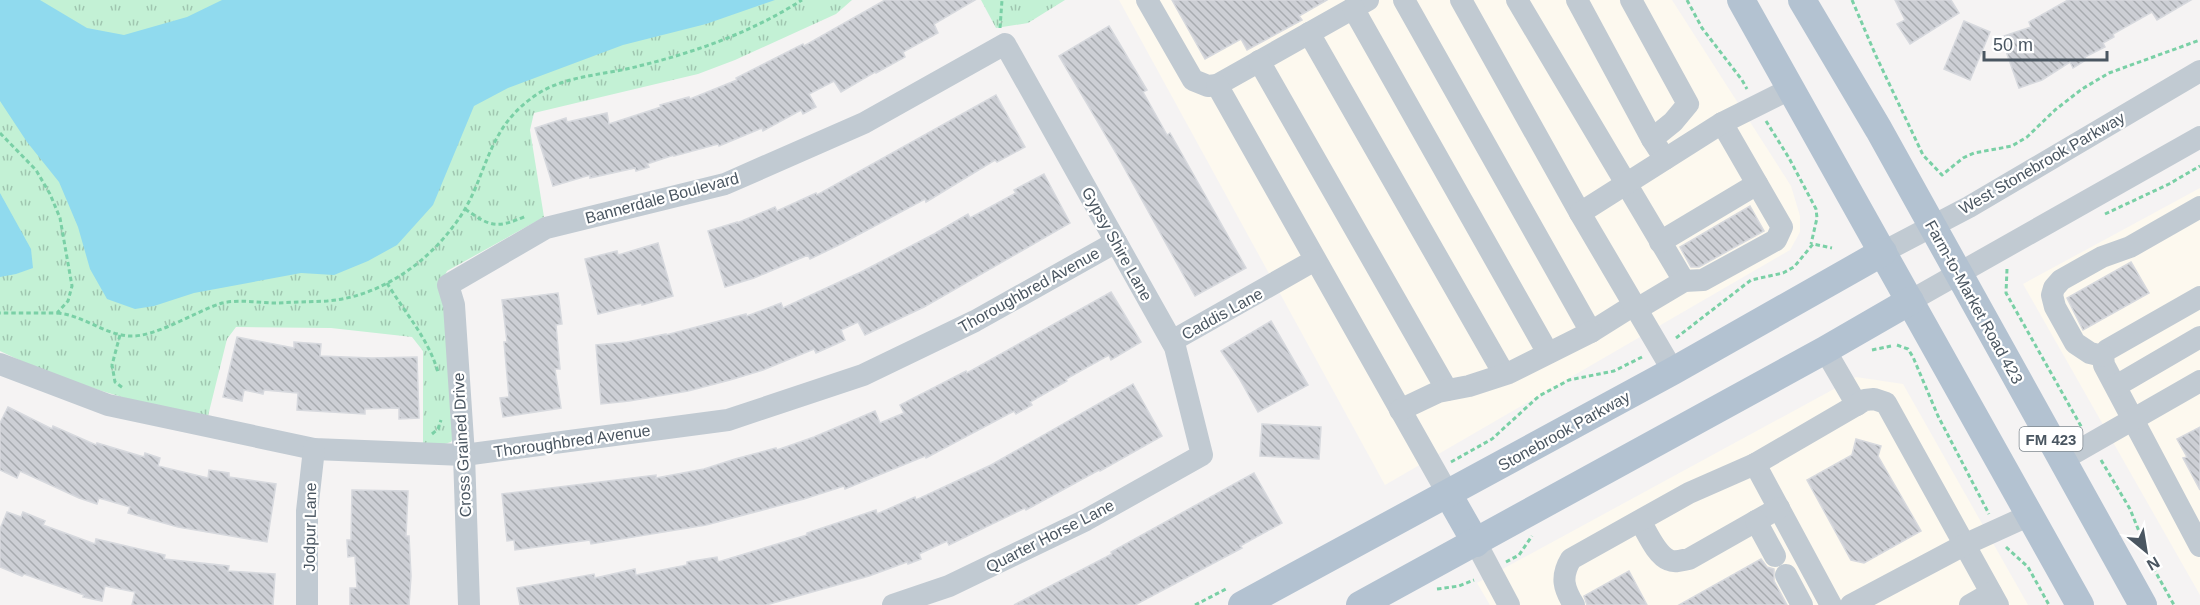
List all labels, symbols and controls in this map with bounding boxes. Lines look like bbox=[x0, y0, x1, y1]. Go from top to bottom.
scale bar bbox=[1984, 24, 2107, 62]
text: 50 m bbox=[1993, 35, 2033, 55]
street label: West Stonebrook Parkway bbox=[1956, 109, 2128, 217]
street label: Bannerdale Boulevard bbox=[583, 169, 741, 227]
street label: Gypsy Shire Lane bbox=[1079, 184, 1155, 304]
street label: Farm-to-Market Road 423 bbox=[1922, 217, 2026, 387]
street label: Thoroughbred Avenue bbox=[956, 244, 1102, 336]
street label: Caddis Lane bbox=[1179, 285, 1265, 343]
street label: Cross Grained Drive bbox=[450, 372, 474, 518]
street label: Stonebrook Parkway bbox=[1495, 388, 1633, 474]
street label: Thoroughbred Avenue bbox=[493, 422, 652, 460]
road number: FM 423 bbox=[2020, 427, 2082, 451]
street label: Jodpur Lane bbox=[301, 482, 319, 572]
street label: Quarter Horse Lane bbox=[983, 496, 1117, 576]
north arrow bbox=[2116, 521, 2176, 581]
text: N bbox=[2144, 553, 2163, 574]

